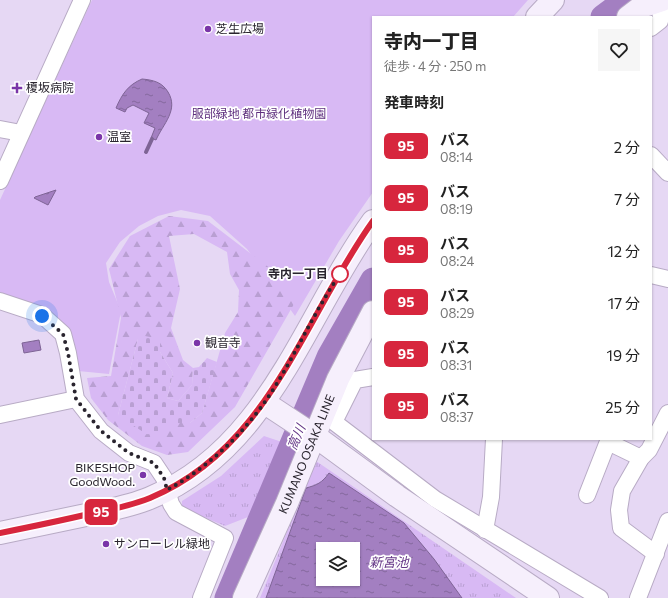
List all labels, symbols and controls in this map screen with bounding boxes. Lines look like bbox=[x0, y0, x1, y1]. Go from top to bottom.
place label: 芝生広場 bbox=[216, 21, 264, 35]
marker: 芝生広場 bbox=[203, 24, 213, 34]
text: 寺内一丁目 bbox=[384, 29, 479, 52]
button: heart bbox=[598, 29, 640, 71]
text: 徒歩 · 4 分 · 250 m bbox=[384, 58, 486, 74]
place label: 榎坂病院 bbox=[26, 80, 74, 94]
marker: 榎坂病院 bbox=[11, 82, 23, 94]
text: 発車時刻 bbox=[384, 93, 444, 111]
park label: 服部緑地 都市緑化植物園 bbox=[192, 106, 326, 120]
place label: 温室 bbox=[107, 129, 131, 143]
text: バス bbox=[440, 130, 470, 148]
marker: 温室 bbox=[94, 132, 104, 142]
text: 95 bbox=[398, 137, 414, 154]
text: 2 分 bbox=[614, 138, 640, 156]
text: 08:14 bbox=[440, 149, 473, 165]
text: バス bbox=[440, 182, 470, 200]
text: 95 bbox=[398, 189, 414, 206]
text: 7 分 bbox=[614, 190, 640, 208]
text: 08:19 bbox=[440, 201, 473, 217]
text: バス bbox=[440, 234, 470, 252]
text: 95 bbox=[398, 241, 414, 258]
text: 12 分 bbox=[607, 242, 640, 260]
text: 08:24 bbox=[440, 253, 474, 269]
marker: 寺内一丁目 bbox=[331, 265, 349, 283]
place label: 寺内一丁目 bbox=[268, 266, 328, 280]
text: バス bbox=[440, 286, 470, 304]
text: 95 bbox=[398, 293, 414, 310]
text: 17 分 bbox=[608, 294, 640, 312]
text: 08:29 bbox=[440, 305, 475, 321]
your location bbox=[32, 306, 52, 326]
place label: 観音寺 bbox=[205, 335, 241, 349]
marker: 観音寺 bbox=[192, 338, 202, 348]
text: バス bbox=[440, 338, 470, 356]
text: 95 bbox=[398, 345, 414, 362]
text: 19 分 bbox=[607, 346, 640, 364]
text: 08:31 bbox=[440, 357, 472, 373]
text: バス bbox=[440, 390, 470, 408]
street label: KUMANO OSAKA LINE bbox=[275, 392, 337, 516]
text: 95 bbox=[398, 397, 414, 414]
text: 25 分 bbox=[605, 398, 640, 416]
text: 08:37 bbox=[440, 409, 474, 425]
water label: 高川 bbox=[284, 420, 309, 452]
place label: BIKESHOP GoodWood. bbox=[69, 460, 135, 488]
marker: BIKESHOP GoodWood. bbox=[138, 470, 148, 480]
line badge: 95 bbox=[83, 499, 119, 525]
text: 95 bbox=[93, 503, 109, 520]
place label: サンローレル緑地 bbox=[114, 536, 210, 550]
marker: サンローレル緑地 bbox=[101, 539, 111, 549]
map controls bbox=[316, 542, 360, 586]
button: layers bbox=[316, 542, 360, 586]
water label: 新宮池 bbox=[369, 554, 410, 570]

